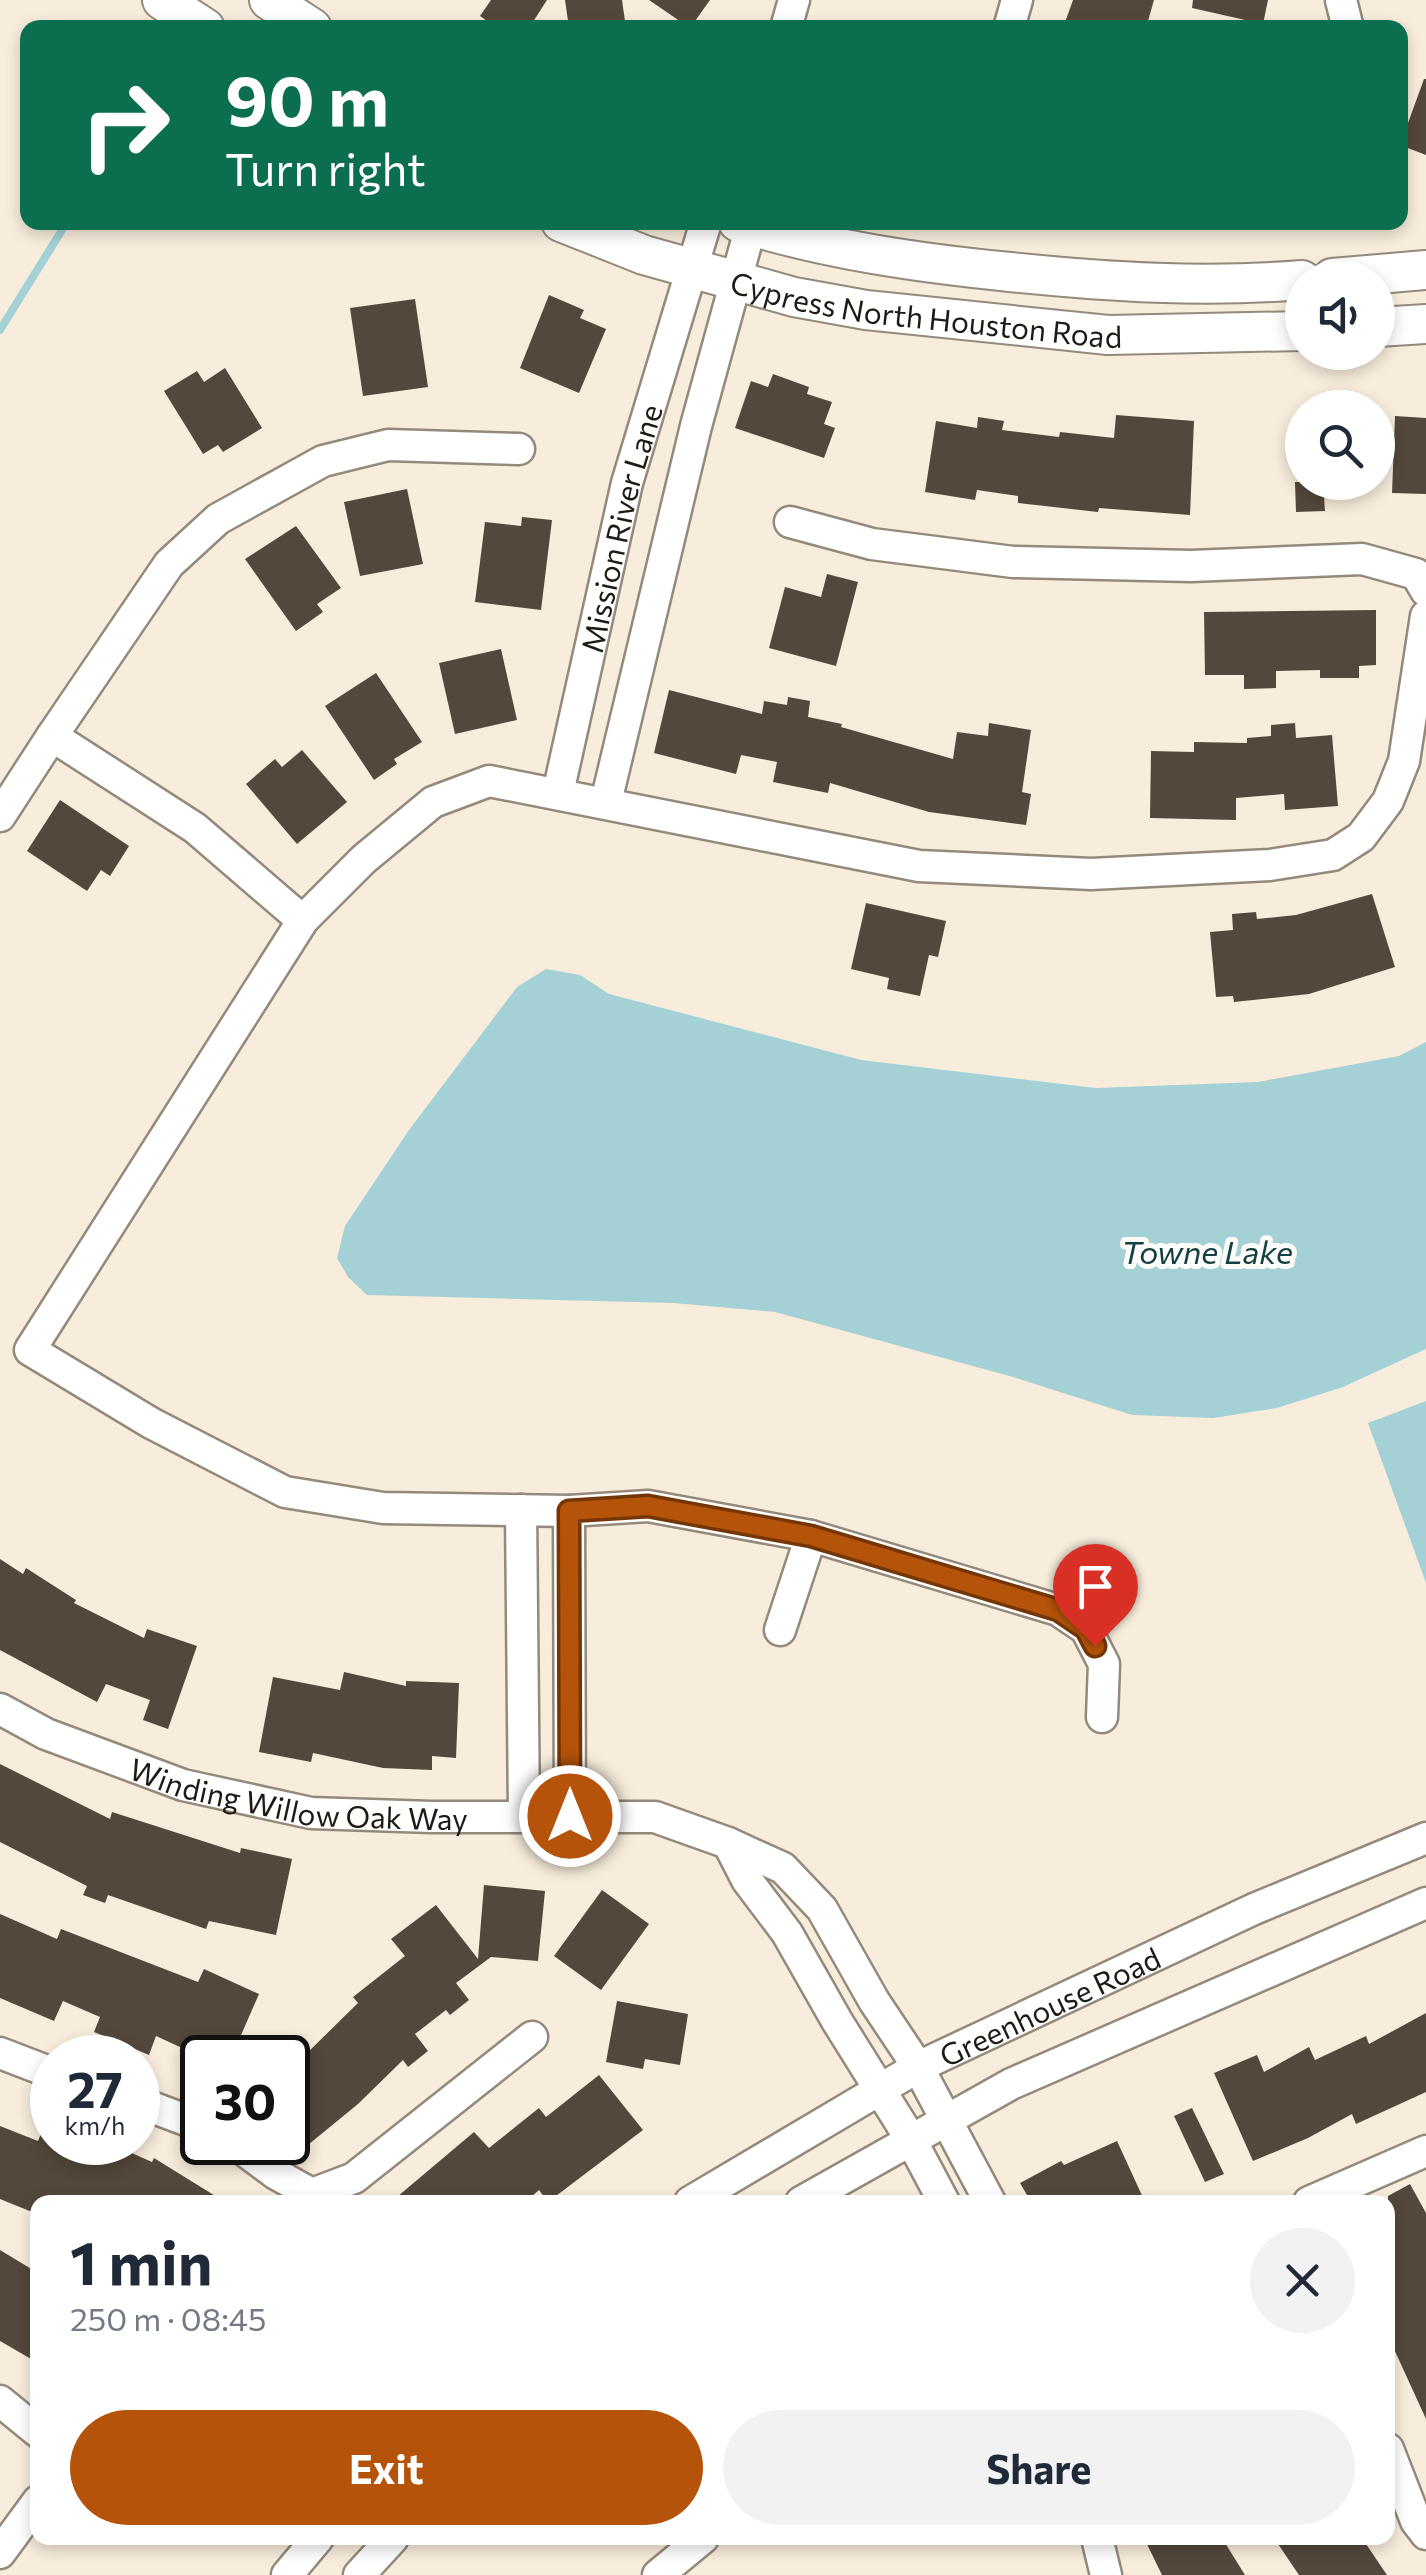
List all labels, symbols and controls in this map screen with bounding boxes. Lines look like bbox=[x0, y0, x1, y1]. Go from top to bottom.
text: 90 m bbox=[225, 55, 389, 140]
icon: right bbox=[60, 60, 190, 190]
text: Turn right bbox=[225, 140, 426, 195]
map controls bbox=[1285, 260, 1395, 500]
button: sound bbox=[1285, 260, 1395, 370]
street label: Cypress North Houston Road bbox=[727, 262, 1122, 354]
button: search bbox=[1285, 390, 1395, 500]
street label: Mission River Lane bbox=[571, 399, 668, 656]
water label: Towne Lake bbox=[1121, 1231, 1293, 1271]
pin bbox=[1053, 1544, 1138, 1647]
icon: arrive bbox=[1068, 1559, 1123, 1614]
street label: Winding Willow Oak Way bbox=[125, 1749, 468, 1836]
position arrow bbox=[518, 1764, 622, 1868]
street label: Greenhouse Road bbox=[933, 1938, 1166, 2073]
speed limit sign: 30 bbox=[180, 2035, 310, 2165]
text: 27 bbox=[67, 2057, 123, 2118]
text: km/h bbox=[65, 2110, 125, 2140]
text: 1 min bbox=[70, 2224, 212, 2297]
button: close bbox=[1250, 2228, 1355, 2333]
text: 250 m · 08:45 bbox=[70, 2298, 266, 2338]
button: Exit bbox=[70, 2410, 703, 2525]
button: Share bbox=[723, 2410, 1355, 2525]

